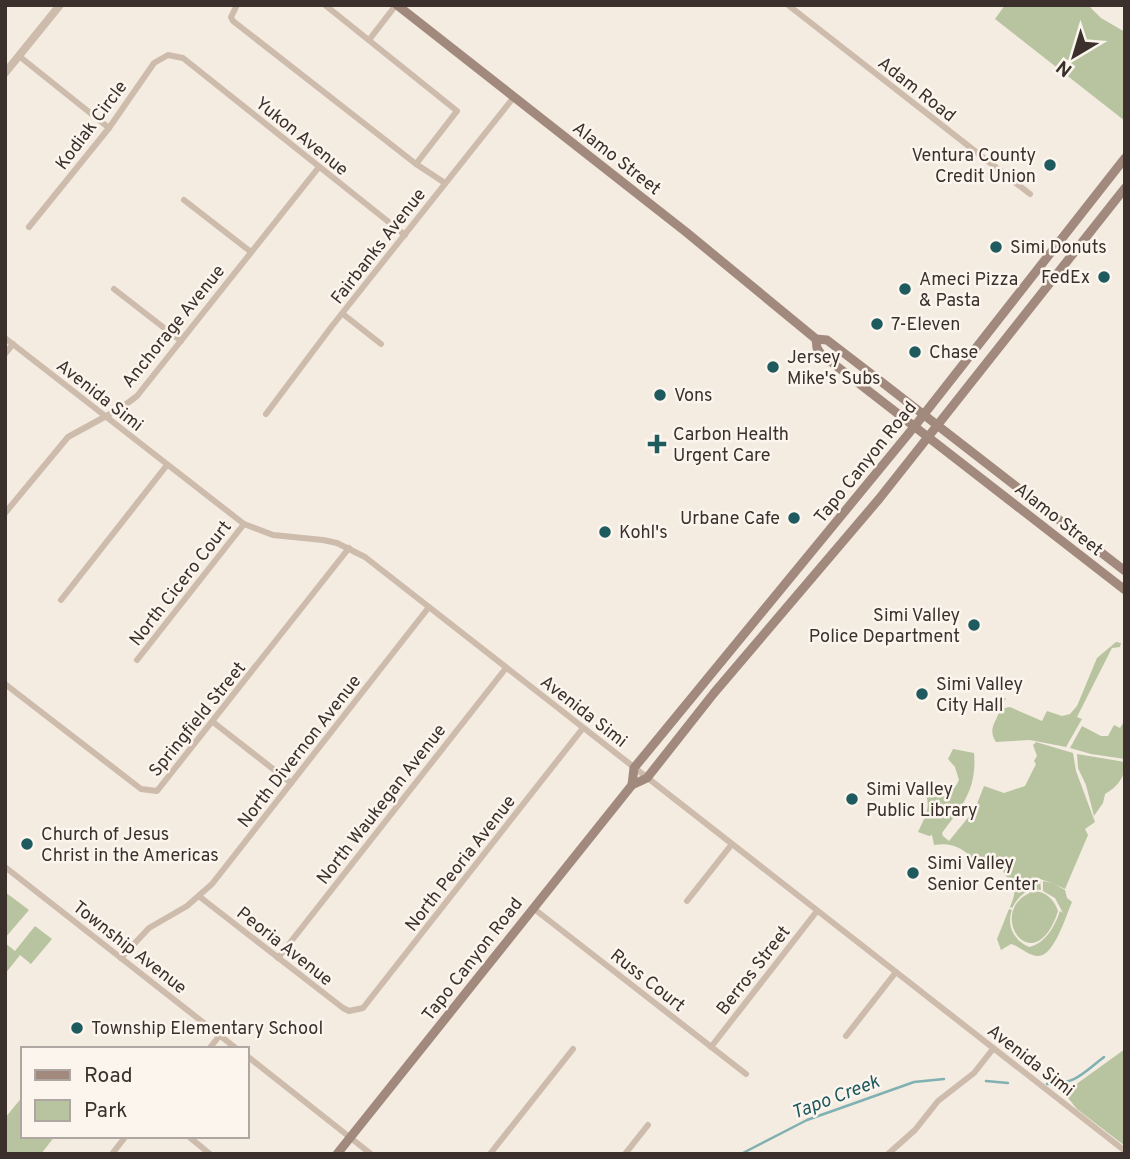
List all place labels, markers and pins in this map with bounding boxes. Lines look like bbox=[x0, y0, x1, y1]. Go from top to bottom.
place label: Ventura County Credit Union bbox=[911, 145, 1036, 189]
marker: Ventura County Credit Union bbox=[1042, 157, 1058, 173]
place label: Simi Donuts bbox=[1010, 237, 1107, 260]
marker: Simi Donuts bbox=[988, 239, 1004, 255]
place label: FedEx bbox=[1041, 267, 1090, 290]
place label: Ameci Pizza & Pasta bbox=[919, 269, 1018, 313]
marker: FedEx bbox=[1096, 269, 1112, 285]
marker: Ameci Pizza & Pasta bbox=[897, 281, 913, 297]
place label: 7-Eleven bbox=[891, 314, 960, 337]
marker: 7-Eleven bbox=[869, 316, 885, 332]
place label: Chase bbox=[929, 342, 978, 365]
marker: Chase bbox=[907, 344, 923, 360]
place label: Jersey Mike's Subs bbox=[787, 347, 881, 391]
marker: Jersey Mike's Subs bbox=[765, 359, 781, 375]
place label: Vons bbox=[674, 385, 713, 408]
marker: Vons bbox=[652, 387, 668, 403]
place label: Carbon Health Urgent Care bbox=[673, 424, 789, 468]
marker: Carbon Health Urgent Care bbox=[647, 434, 667, 454]
place label: Urbane Cafe bbox=[680, 508, 780, 531]
marker: Urbane Cafe bbox=[786, 510, 802, 526]
place label: Kohl's bbox=[619, 522, 668, 545]
marker: Kohl's bbox=[597, 524, 613, 540]
place label: Simi Valley Police Department bbox=[809, 605, 960, 649]
marker: Simi Valley Police Department bbox=[966, 617, 982, 633]
place label: Simi Valley City Hall bbox=[936, 674, 1023, 718]
marker: Simi Valley City Hall bbox=[914, 686, 930, 702]
place label: Simi Valley Public Library bbox=[866, 779, 978, 823]
marker: Simi Valley Public Library bbox=[844, 791, 860, 807]
place label: Church of Jesus Christ in the Americas bbox=[41, 824, 219, 868]
marker: Church of Jesus Christ in the Americas bbox=[19, 836, 35, 852]
place label: Simi Valley Senior Center bbox=[927, 853, 1038, 897]
marker: Simi Valley Senior Center bbox=[905, 865, 921, 881]
place label: Township Elementary School bbox=[91, 1018, 323, 1041]
marker: Township Elementary School bbox=[69, 1020, 85, 1036]

